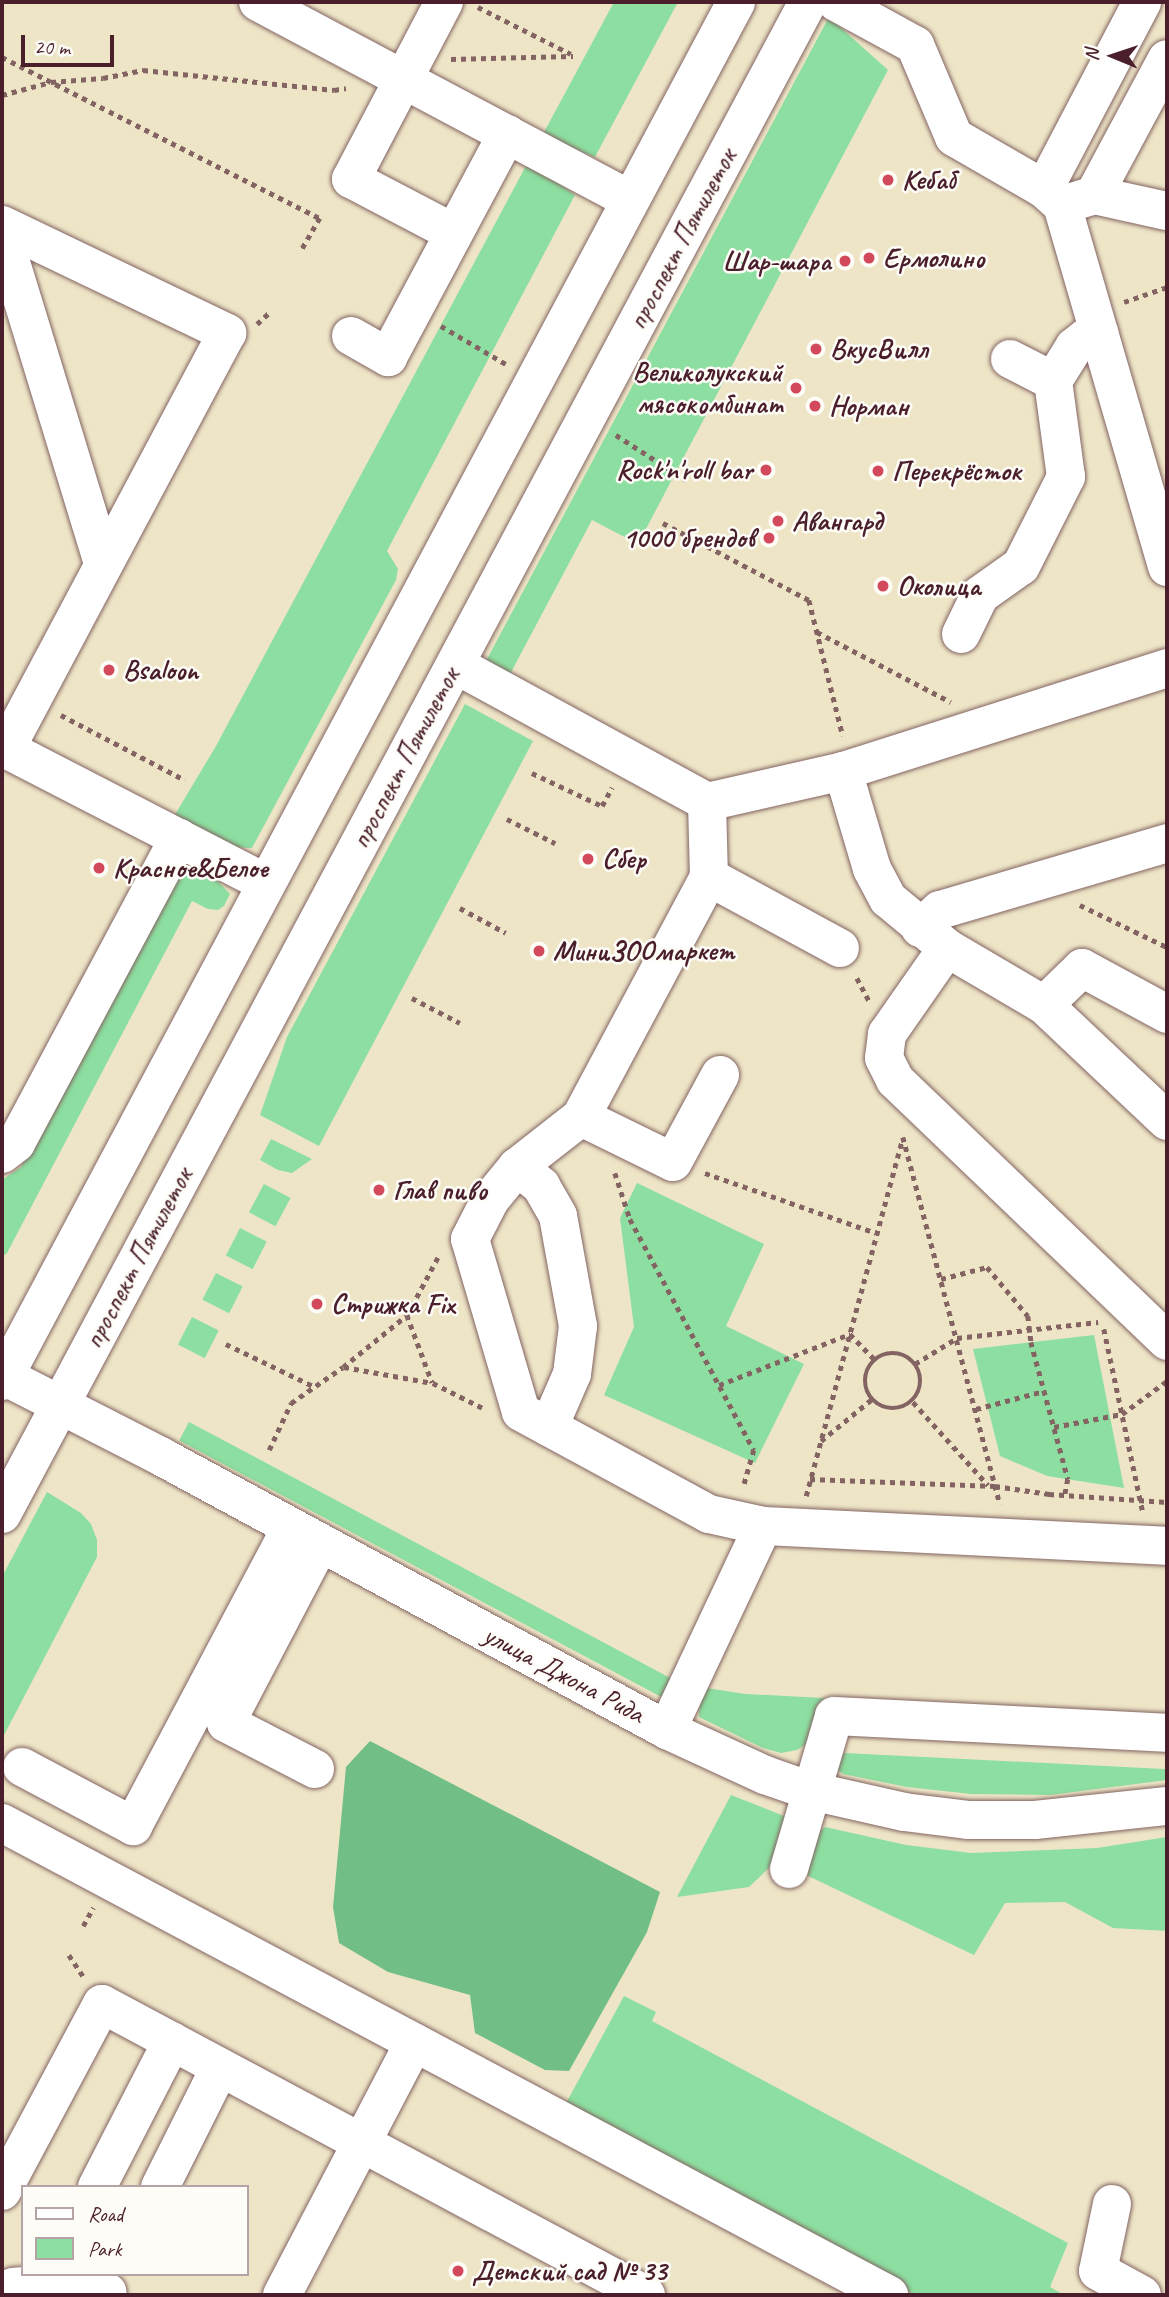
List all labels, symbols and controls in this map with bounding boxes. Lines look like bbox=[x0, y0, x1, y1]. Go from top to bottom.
scale bar bbox=[24, 21, 117, 65]
north arrow bbox=[1078, 21, 1148, 91]
text: 20 m bbox=[34, 34, 70, 60]
text: N bbox=[1080, 49, 1104, 62]
street label: проспект Пятилеток bbox=[620, 142, 744, 336]
place label: Кебаб bbox=[902, 163, 956, 197]
marker: Кебаб bbox=[880, 172, 896, 188]
place label: Ермолино bbox=[883, 241, 985, 275]
place label: Шар-шара bbox=[722, 244, 831, 278]
marker: Ермолино bbox=[861, 250, 877, 266]
marker: Шар-шара bbox=[837, 253, 853, 269]
place label: ВкусВилл bbox=[830, 332, 927, 366]
marker: ВкусВилл bbox=[808, 341, 824, 357]
place label: Великолукский мясокомбинат bbox=[633, 355, 782, 421]
marker: Великолукский мясокомбинат bbox=[788, 380, 804, 396]
place label: Норман bbox=[829, 389, 909, 423]
marker: Норман bbox=[807, 398, 823, 414]
place label: Rock'n'roll bar bbox=[615, 453, 752, 487]
place label: Перекрёсток bbox=[892, 454, 1022, 488]
marker: Rock'n'roll bar bbox=[758, 462, 774, 478]
marker: Перекрёсток bbox=[870, 463, 886, 479]
place label: Авангард bbox=[792, 504, 883, 538]
marker: Авангард bbox=[770, 513, 786, 529]
place label: 1000 брендов bbox=[623, 521, 755, 555]
marker: 1000 брендов bbox=[761, 530, 777, 546]
place label: Околица bbox=[897, 569, 980, 603]
marker: Околица bbox=[875, 578, 891, 594]
place label: Bsaloon bbox=[123, 653, 198, 687]
street label: проспект Пятилеток bbox=[343, 661, 467, 855]
marker: Bsaloon bbox=[101, 662, 117, 678]
place label: Сбер bbox=[602, 842, 646, 876]
place label: Красное&Белое bbox=[113, 851, 268, 885]
marker: Сбер bbox=[580, 851, 596, 867]
marker: Красное&Белое bbox=[91, 860, 107, 876]
place label: МиниЗООмаркет bbox=[553, 934, 734, 968]
marker: МиниЗООмаркет bbox=[531, 943, 547, 959]
street label: проспект Пятилеток bbox=[76, 1161, 200, 1355]
place label: Глав пиво bbox=[393, 1173, 483, 1207]
marker: Глав пиво bbox=[371, 1182, 387, 1198]
place label: Стрижка Fix bbox=[331, 1287, 454, 1321]
marker: Стрижка Fix bbox=[309, 1296, 325, 1312]
street label: улица Джона Рида bbox=[478, 1617, 650, 1731]
legend bbox=[21, 2185, 248, 2276]
text: Road bbox=[88, 2201, 123, 2227]
text: Park bbox=[88, 2236, 121, 2262]
place label: Детский сад № 33 bbox=[472, 2254, 667, 2288]
marker: Детский сад № 33 bbox=[450, 2263, 466, 2279]

